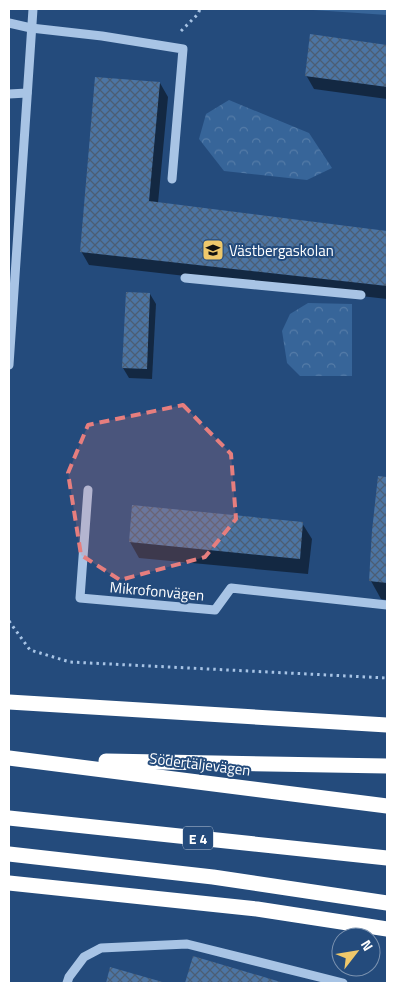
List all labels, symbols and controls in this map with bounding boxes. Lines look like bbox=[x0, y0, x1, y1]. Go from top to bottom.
school or university icon: Västbergaskolan bbox=[201, 238, 225, 262]
place label: Västbergaskolan bbox=[229, 239, 334, 262]
street label: Mikrofonvägen bbox=[109, 575, 205, 607]
street label: Södertäljevägen bbox=[148, 746, 252, 782]
road number: E 4 bbox=[183, 826, 213, 850]
north arrow bbox=[331, 927, 381, 977]
text: N bbox=[356, 935, 379, 955]

